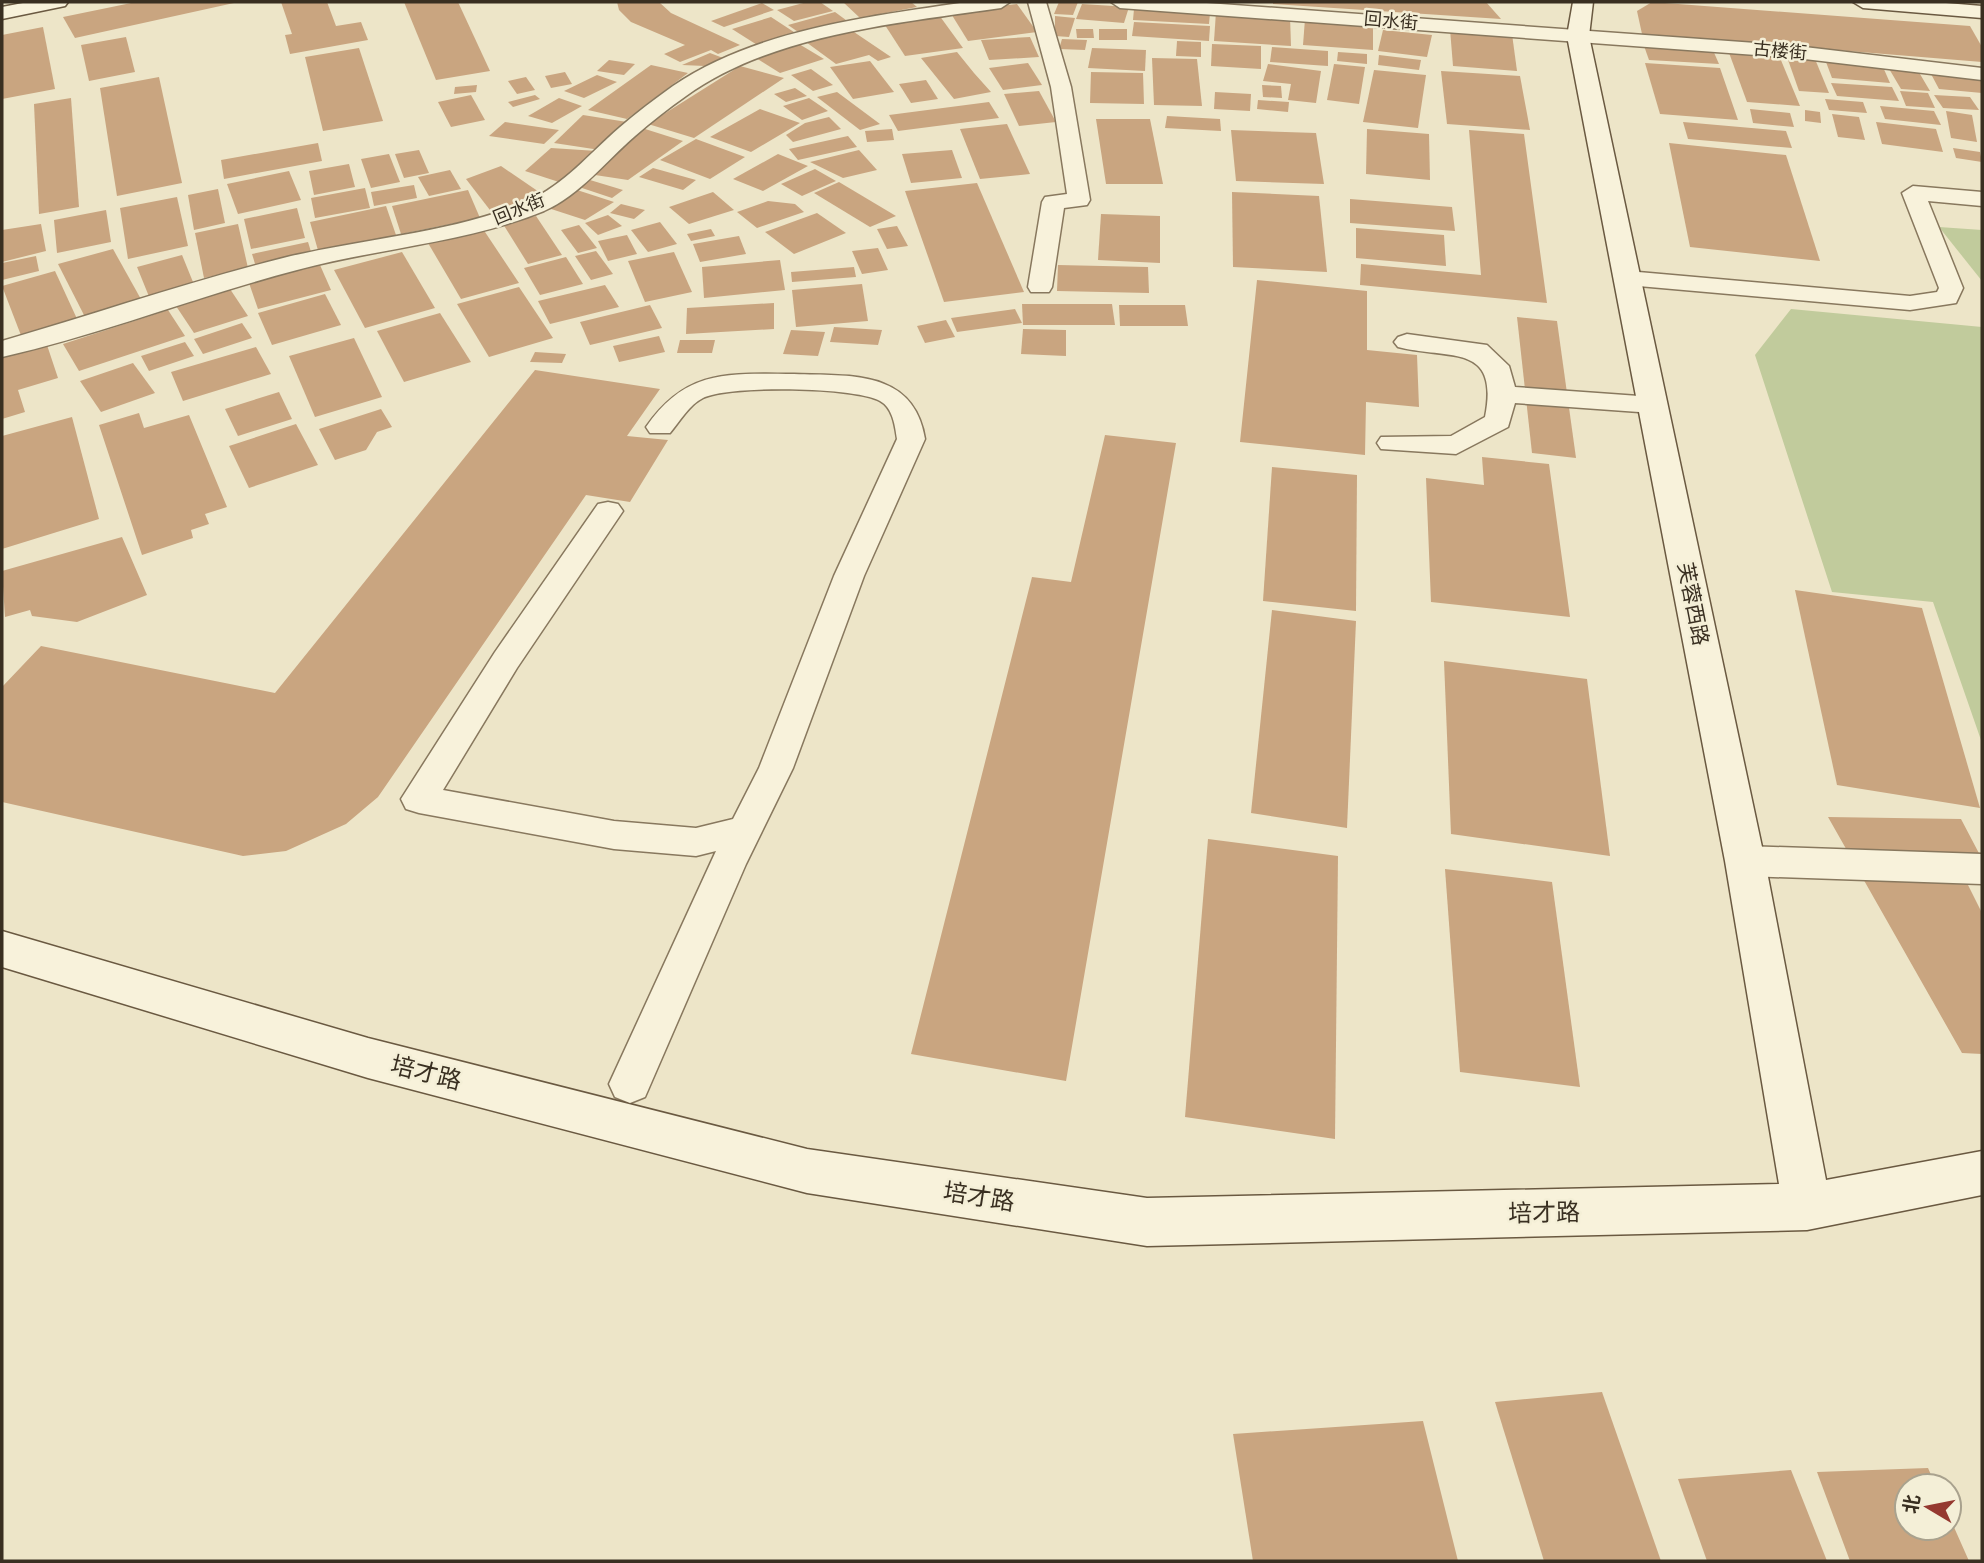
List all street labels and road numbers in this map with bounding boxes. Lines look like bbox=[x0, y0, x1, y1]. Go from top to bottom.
street label: 回水街 bbox=[1363, 6, 1419, 37]
street label: 古楼街 bbox=[1752, 36, 1808, 67]
street label: 回水街 bbox=[489, 187, 549, 232]
street label: 芙蓉西路 bbox=[1668, 560, 1716, 648]
street label: 培才路 bbox=[386, 1048, 465, 1100]
street label: 培才路 bbox=[940, 1175, 1017, 1221]
street label: 培才路 bbox=[1508, 1195, 1580, 1233]

